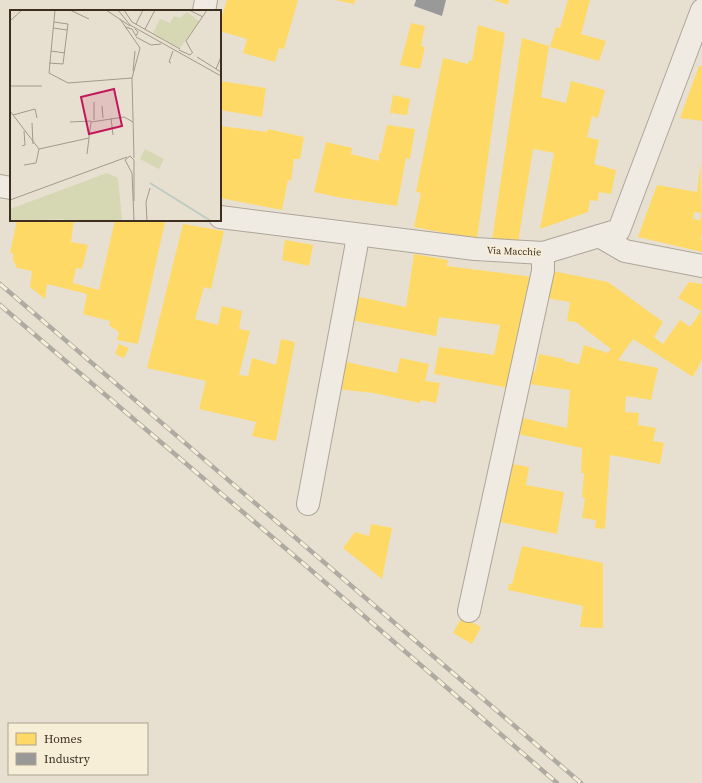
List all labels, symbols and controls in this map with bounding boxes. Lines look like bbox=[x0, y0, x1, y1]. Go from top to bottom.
inset map bbox=[10, 10, 221, 221]
street label: Via Macchie bbox=[487, 244, 541, 258]
legend bbox=[8, 723, 148, 775]
text: Homes bbox=[44, 731, 82, 747]
text: Industry bbox=[44, 751, 91, 767]

